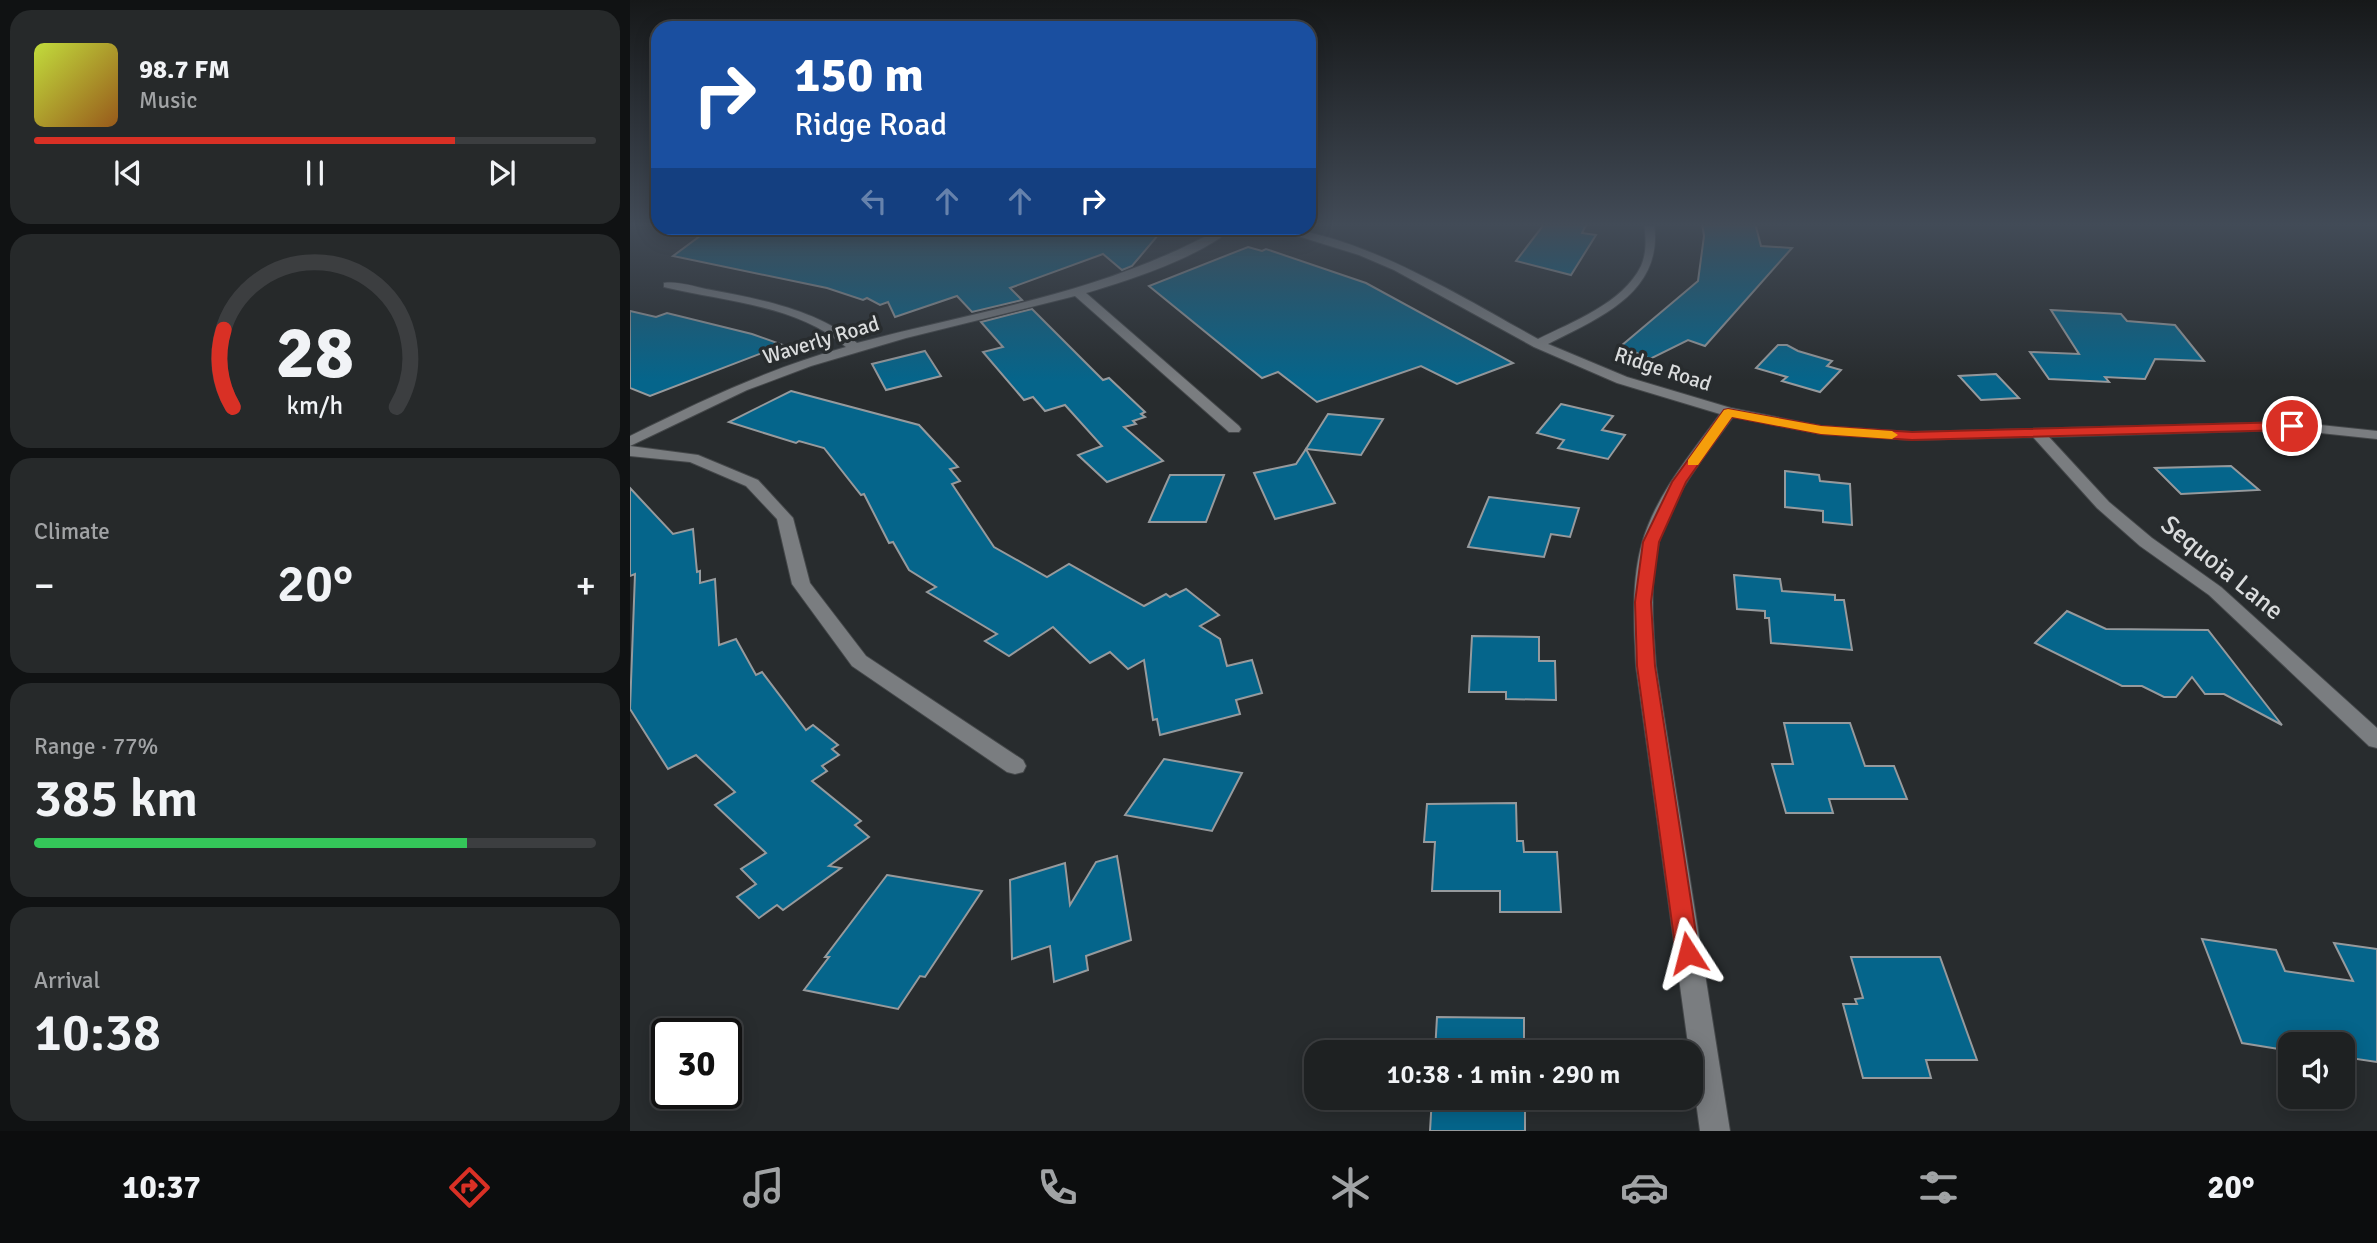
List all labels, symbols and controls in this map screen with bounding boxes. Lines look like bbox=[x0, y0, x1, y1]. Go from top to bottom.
text: 150 m bbox=[794, 45, 924, 105]
icon: right bbox=[679, 49, 770, 140]
text: 98.7 FM bbox=[139, 54, 230, 86]
text: Music bbox=[139, 86, 197, 115]
text: Ridge Road bbox=[794, 105, 947, 144]
icon: previous bbox=[109, 154, 147, 192]
icon: pause bbox=[296, 154, 334, 192]
icon: next bbox=[483, 154, 521, 192]
icon: left bbox=[855, 182, 893, 220]
icon: ahead bbox=[928, 182, 966, 220]
icon: ahead bbox=[1001, 182, 1039, 220]
icon: right bbox=[1074, 182, 1112, 220]
text: 28 bbox=[276, 310, 354, 399]
street label: Waverly Road bbox=[760, 310, 882, 370]
street label: Ridge Road bbox=[1611, 341, 1715, 397]
text: km/h bbox=[287, 390, 343, 421]
pin bbox=[2262, 396, 2322, 456]
icon: arrive bbox=[2273, 407, 2311, 445]
street label: Sequoia Lane bbox=[2154, 509, 2290, 627]
text: Climate bbox=[34, 517, 110, 546]
text: 20° bbox=[277, 552, 353, 616]
text: − bbox=[34, 562, 55, 609]
text: + bbox=[575, 562, 596, 609]
text: Range · 77% bbox=[34, 732, 158, 761]
text: 385 km bbox=[34, 767, 198, 831]
position arrow bbox=[1651, 916, 1725, 990]
text: Arrival bbox=[34, 966, 100, 995]
text: 10:38 bbox=[34, 1001, 161, 1065]
speed limit sign: 30 bbox=[651, 1018, 742, 1109]
map controls bbox=[2278, 1032, 2355, 1109]
button: sound bbox=[2278, 1032, 2355, 1109]
text: 10:38 · 1 min · 290 m bbox=[1387, 1059, 1620, 1091]
icon: directions bbox=[445, 1163, 494, 1212]
icon: music bbox=[739, 1163, 788, 1212]
icon: phone bbox=[1033, 1163, 1082, 1212]
icon: climate bbox=[1326, 1163, 1375, 1212]
icon: car bbox=[1620, 1163, 1669, 1212]
icon: filters bbox=[1914, 1163, 1963, 1212]
text: 10:37 bbox=[122, 1168, 201, 1207]
text: 20° bbox=[2207, 1168, 2255, 1207]

